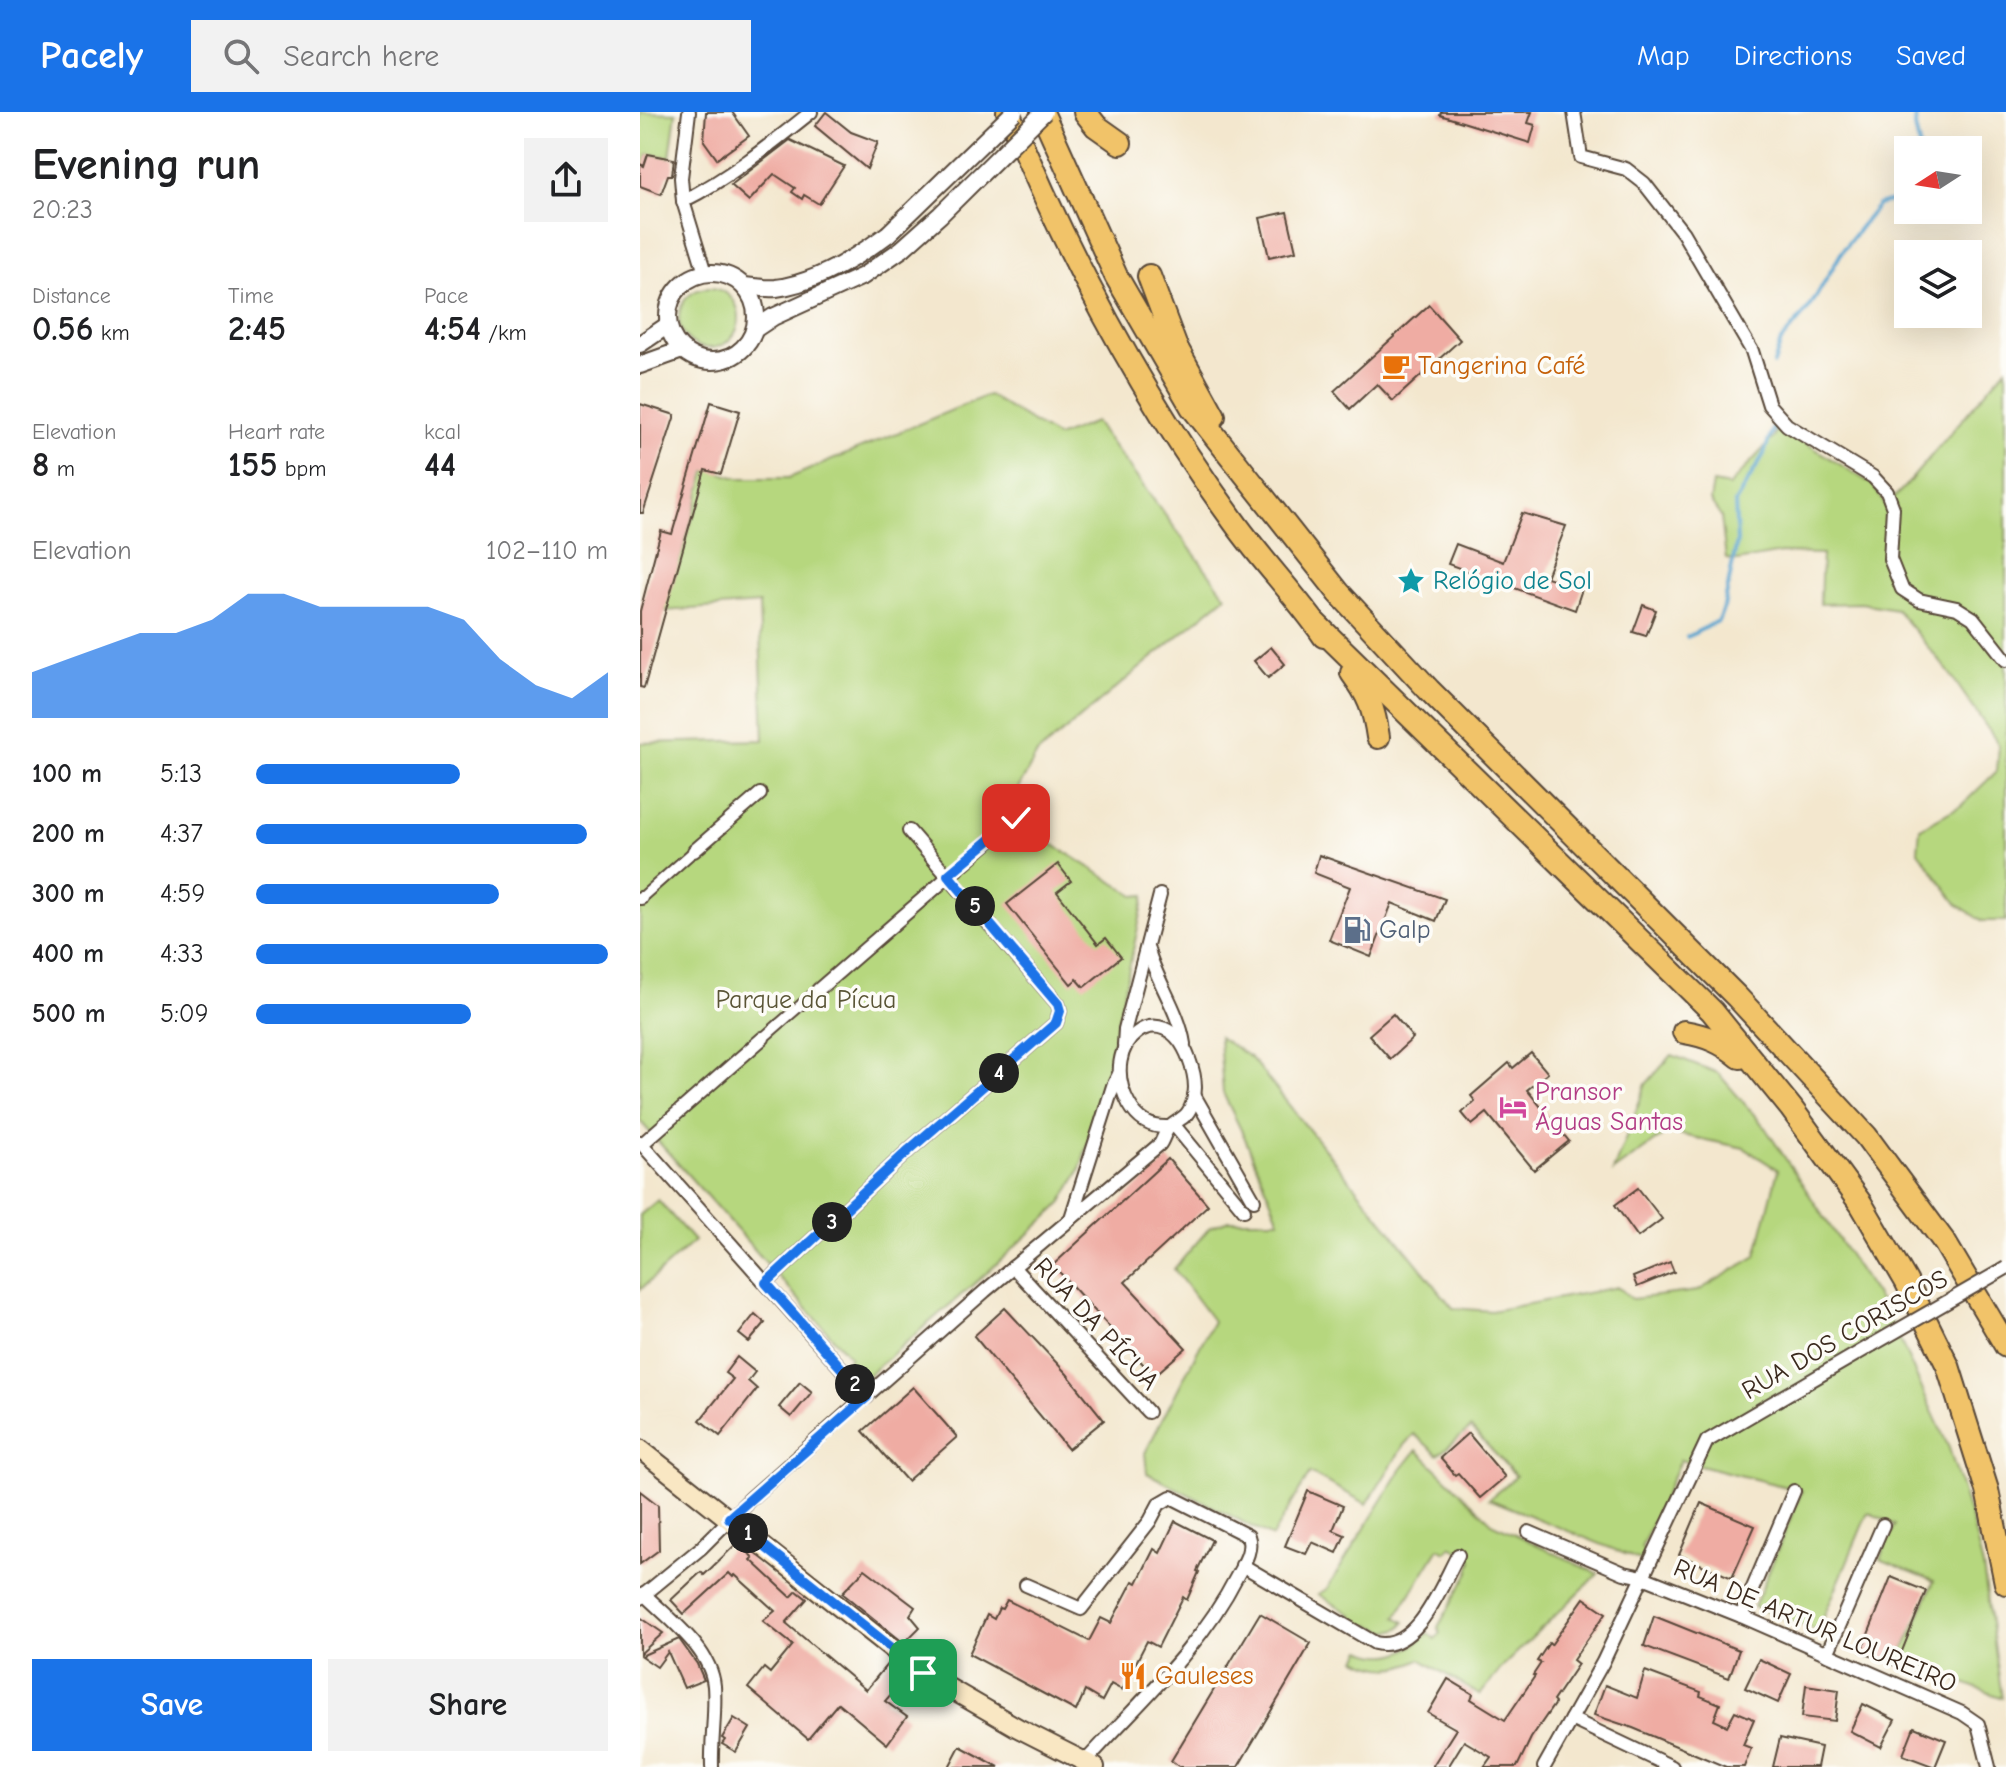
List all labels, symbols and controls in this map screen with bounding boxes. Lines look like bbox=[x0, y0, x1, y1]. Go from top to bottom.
search box bbox=[191, 20, 751, 92]
text: Pacely bbox=[40, 34, 143, 78]
icon: search bbox=[219, 34, 263, 78]
text: Search here bbox=[283, 39, 439, 74]
text: Map bbox=[1637, 40, 1690, 72]
text: Directions bbox=[1734, 40, 1852, 72]
text: Saved bbox=[1896, 40, 1966, 72]
north arrow bbox=[1894, 136, 1982, 224]
map controls bbox=[1894, 136, 1982, 328]
button: share bbox=[524, 138, 608, 222]
text: Evening run bbox=[32, 139, 260, 190]
text: 20:23 bbox=[32, 195, 93, 225]
button: layers bbox=[1894, 240, 1982, 328]
text: Distance bbox=[32, 283, 111, 309]
text: Time bbox=[228, 283, 274, 309]
text: Pace bbox=[424, 283, 468, 309]
text: 0.56 bbox=[32, 309, 93, 349]
text: 2:45 bbox=[228, 309, 286, 349]
text: 4:54 bbox=[424, 309, 481, 349]
text: km bbox=[93, 320, 130, 346]
text: /km bbox=[481, 320, 527, 346]
cafe icon: Tangerina Café bbox=[1381, 351, 1411, 381]
place label: Tangerina Café bbox=[1418, 351, 1585, 381]
text: Elevation bbox=[32, 419, 116, 445]
text: Heart rate bbox=[228, 419, 325, 445]
text: kcal bbox=[424, 419, 461, 445]
text: 8 bbox=[32, 445, 49, 485]
text: 155 bbox=[228, 445, 277, 485]
text: 44 bbox=[424, 445, 456, 485]
text: m bbox=[49, 456, 75, 482]
text: bpm bbox=[277, 456, 326, 482]
text: Elevation bbox=[32, 536, 132, 566]
text: 102–110 m bbox=[486, 536, 608, 566]
place icon: Relógio de Sol bbox=[1396, 566, 1426, 596]
place label: Relógio de Sol bbox=[1433, 566, 1592, 596]
text: 100 m bbox=[32, 759, 102, 789]
text: 5:13 bbox=[160, 759, 202, 789]
pin bbox=[982, 784, 1050, 852]
icon: check bbox=[994, 796, 1038, 840]
text: 200 m bbox=[32, 819, 105, 849]
text: 4:37 bbox=[160, 819, 203, 849]
text: 300 m bbox=[32, 879, 105, 909]
text: 4:59 bbox=[160, 879, 205, 909]
pin: 5 bbox=[955, 886, 995, 926]
text: 5 bbox=[969, 893, 981, 919]
fuel station icon: Galp bbox=[1342, 915, 1372, 945]
place label: Galp bbox=[1379, 915, 1431, 945]
text: 400 m bbox=[32, 939, 104, 969]
text: 4:33 bbox=[160, 939, 204, 969]
park label: Parque da Pícua bbox=[716, 985, 896, 1015]
text: 500 m bbox=[32, 999, 106, 1029]
text: 5:09 bbox=[160, 999, 208, 1029]
pin: 4 bbox=[979, 1053, 1019, 1093]
text: 4 bbox=[994, 1060, 1004, 1086]
place label: Pransor Águas Santas bbox=[1535, 1077, 1683, 1137]
hotel icon: Pransor Águas Santas bbox=[1498, 1092, 1528, 1122]
pin: 3 bbox=[812, 1202, 852, 1242]
text: 3 bbox=[827, 1209, 837, 1235]
street label: RUA DA PÍCUA bbox=[1027, 1251, 1166, 1396]
street label: RUA DOS CORISCOS bbox=[1737, 1264, 1953, 1406]
pin: 2 bbox=[835, 1364, 875, 1404]
text: 2 bbox=[850, 1371, 860, 1397]
pin: 1 bbox=[728, 1513, 768, 1553]
text: 1 bbox=[744, 1520, 752, 1546]
street label: RUA DE ARTUR LOUREIRO bbox=[1669, 1553, 1961, 1699]
pin bbox=[889, 1639, 957, 1707]
icon: arrive bbox=[901, 1651, 945, 1695]
button: Save bbox=[32, 1659, 312, 1751]
button: Share bbox=[328, 1659, 608, 1751]
restaurant icon: Gauleses bbox=[1118, 1661, 1148, 1691]
place label: Gauleses bbox=[1155, 1661, 1254, 1691]

